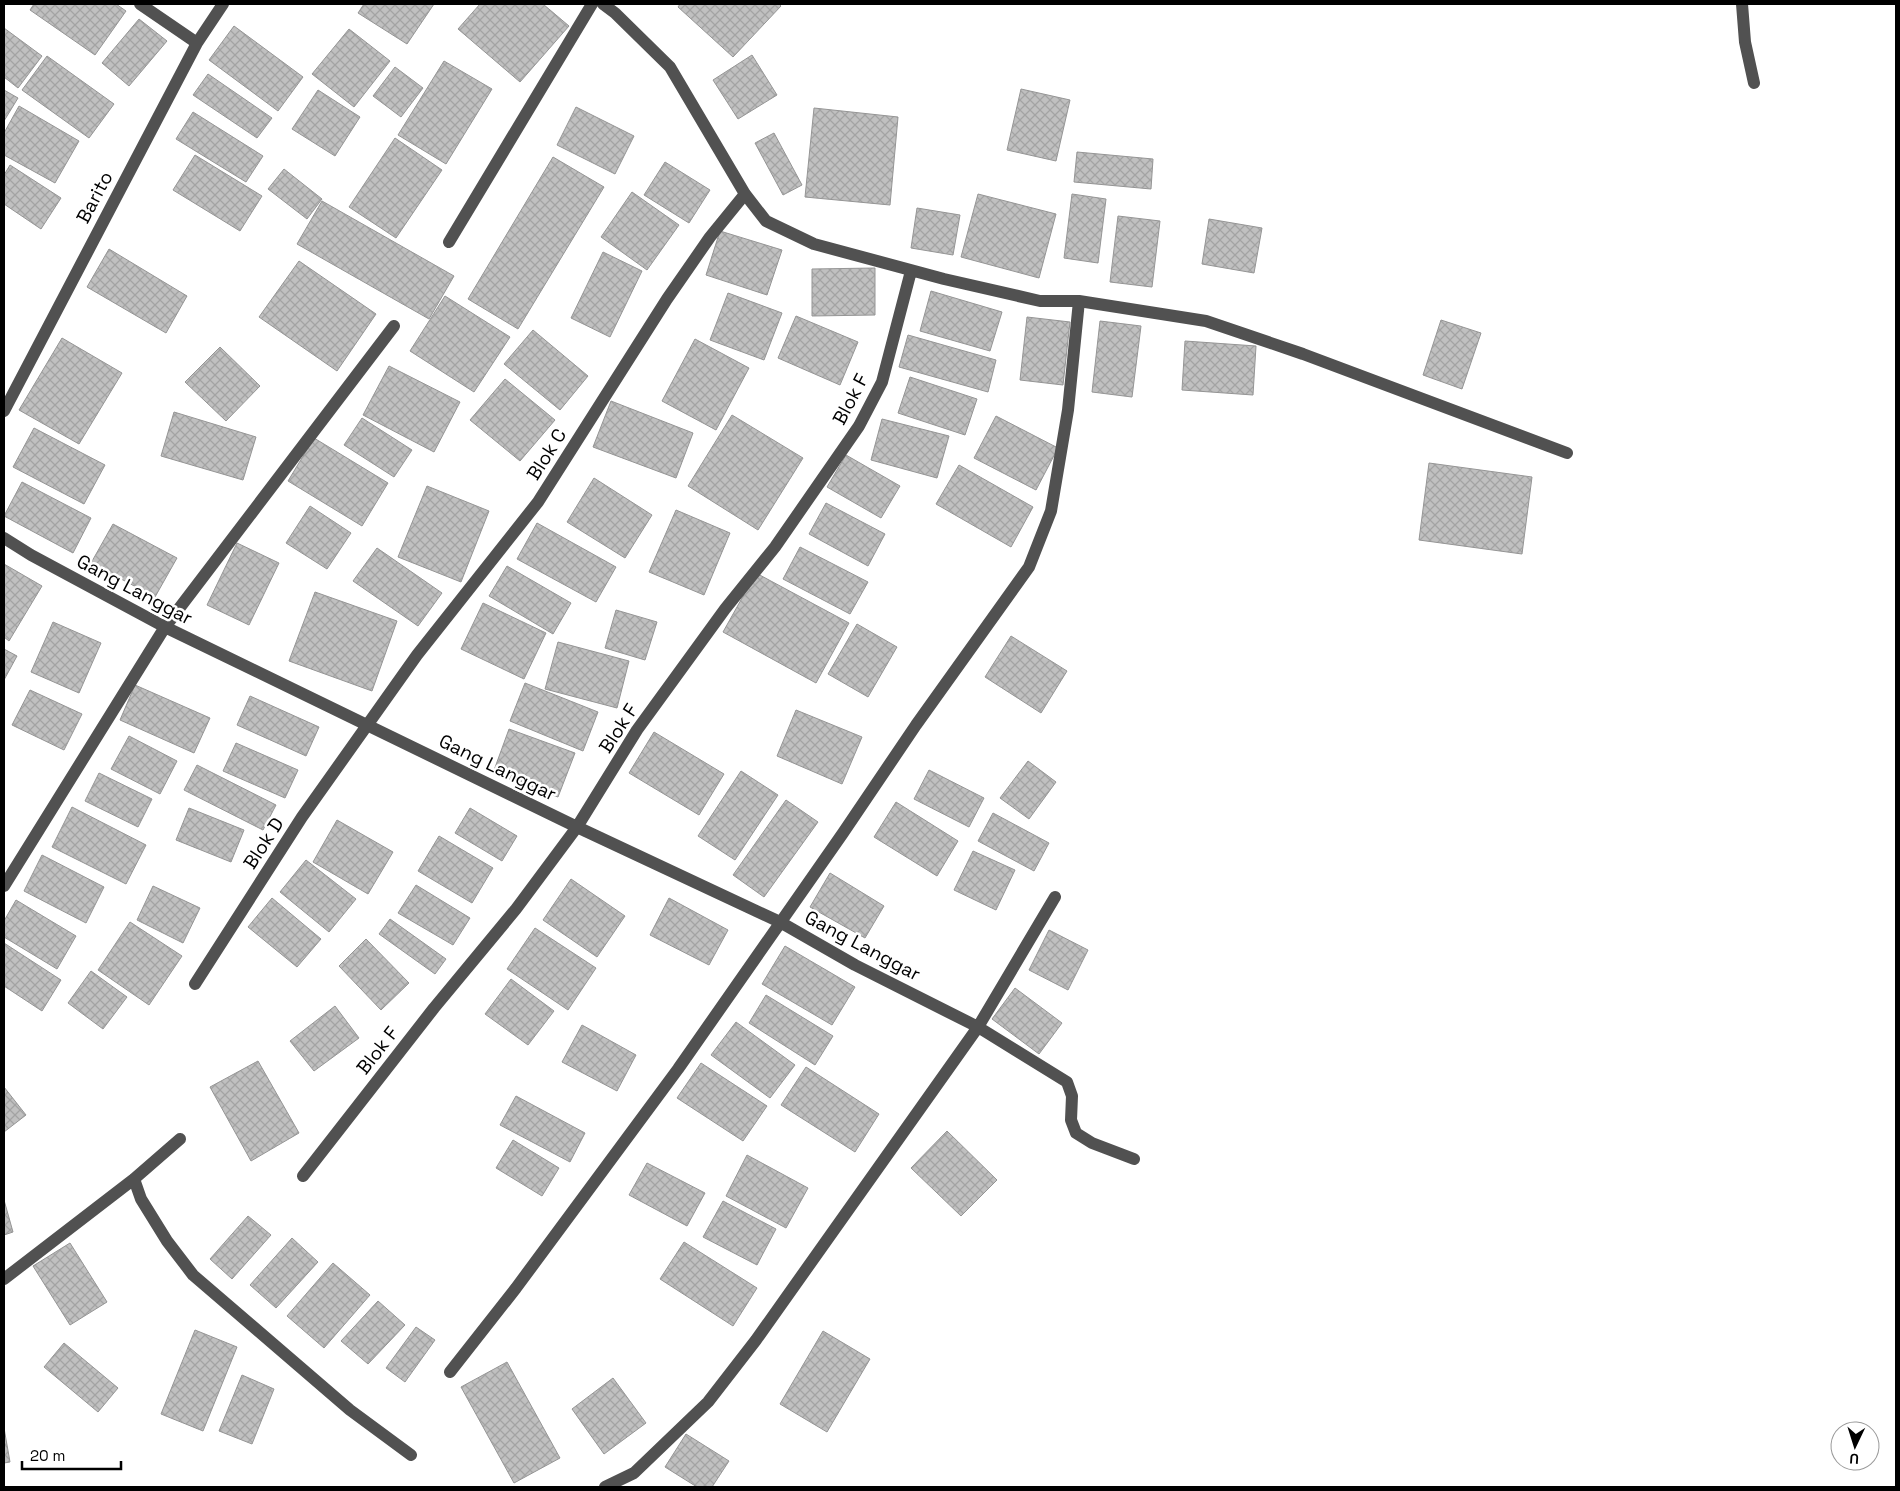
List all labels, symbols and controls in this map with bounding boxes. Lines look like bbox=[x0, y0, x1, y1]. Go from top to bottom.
street label: Barito bbox=[70, 167, 118, 228]
street label: Blok F bbox=[827, 369, 874, 429]
street label: Blok C bbox=[521, 424, 572, 485]
street label: Gang Langgar bbox=[73, 548, 197, 630]
street label: Blok F bbox=[593, 699, 644, 758]
street label: Gang Langgar bbox=[435, 728, 561, 807]
street label: Blok D bbox=[238, 813, 289, 874]
street label: Gang Langgar bbox=[801, 904, 925, 986]
street label: Blok F bbox=[351, 1021, 404, 1079]
north arrow bbox=[1830, 1421, 1880, 1471]
scale bar bbox=[22, 1438, 121, 1470]
text: 20 m bbox=[30, 1446, 65, 1465]
text: U bbox=[1849, 1450, 1859, 1468]

